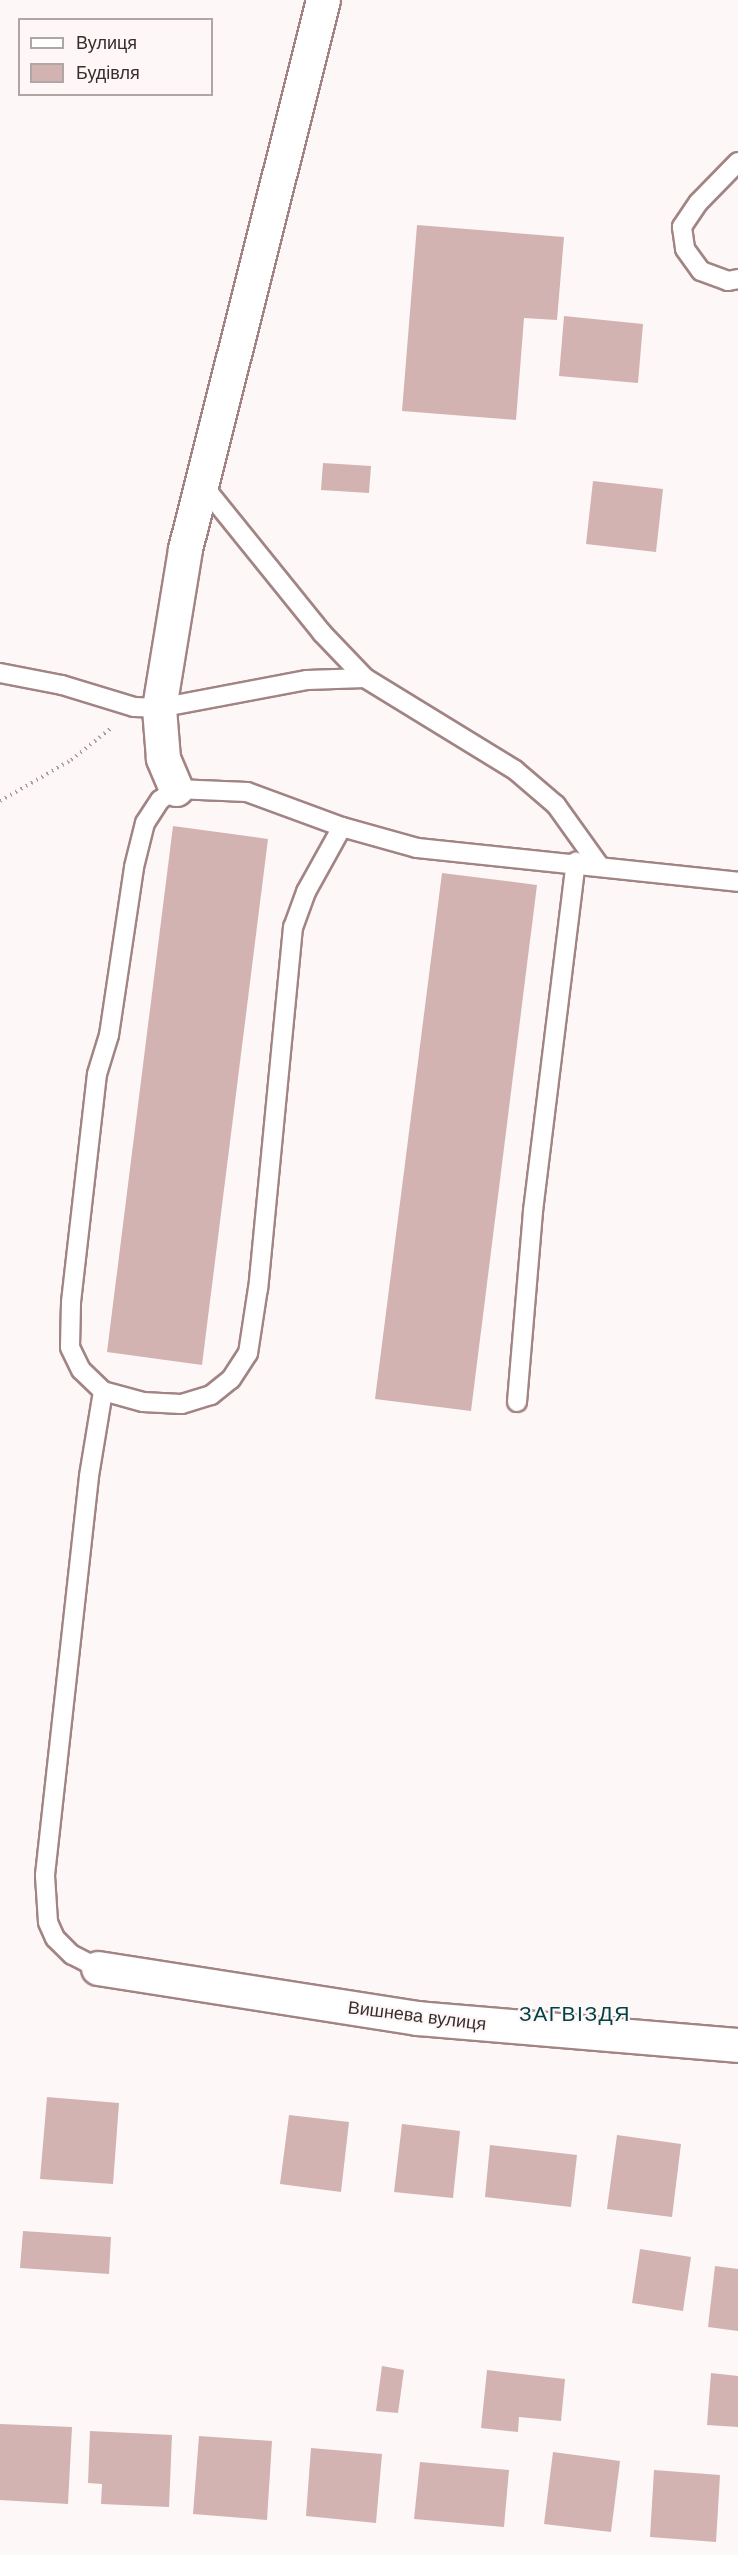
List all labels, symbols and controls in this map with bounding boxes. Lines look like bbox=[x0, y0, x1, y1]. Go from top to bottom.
legend bbox=[18, 18, 213, 96]
text: Вулиця bbox=[76, 33, 137, 53]
text: Будівля bbox=[76, 63, 140, 83]
street label: Вишнева вулиця bbox=[347, 1997, 487, 2035]
district label: ЗАГВІЗДЯ bbox=[519, 2001, 631, 2027]

